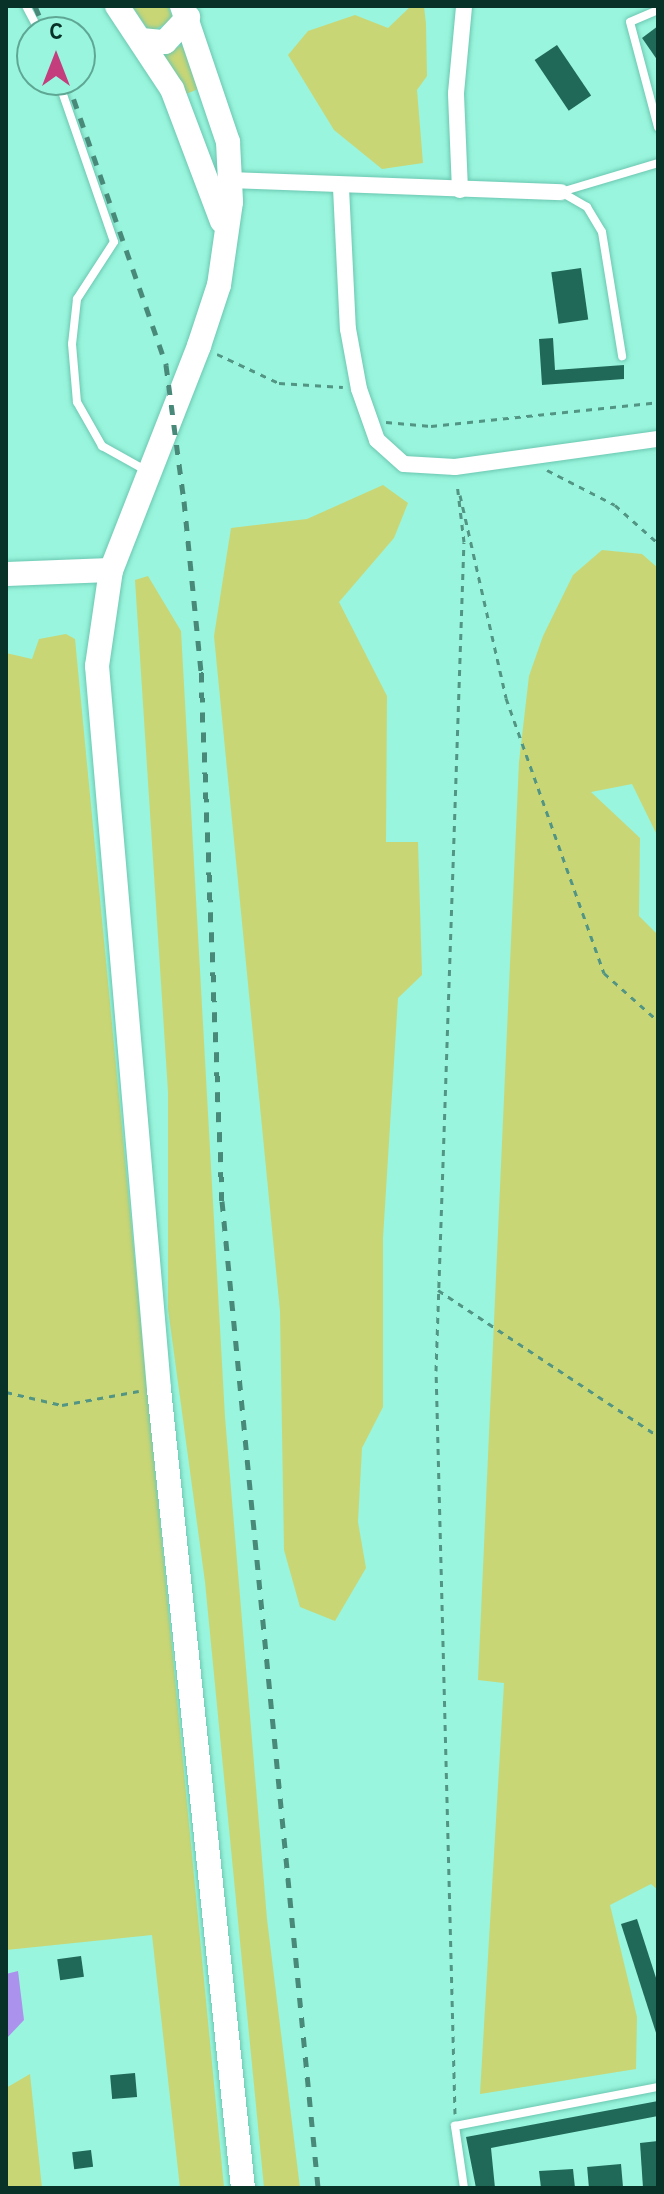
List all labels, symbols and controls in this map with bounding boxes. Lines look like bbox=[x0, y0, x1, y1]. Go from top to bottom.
north arrow bbox=[16, 16, 96, 96]
text: С bbox=[49, 20, 63, 47]

